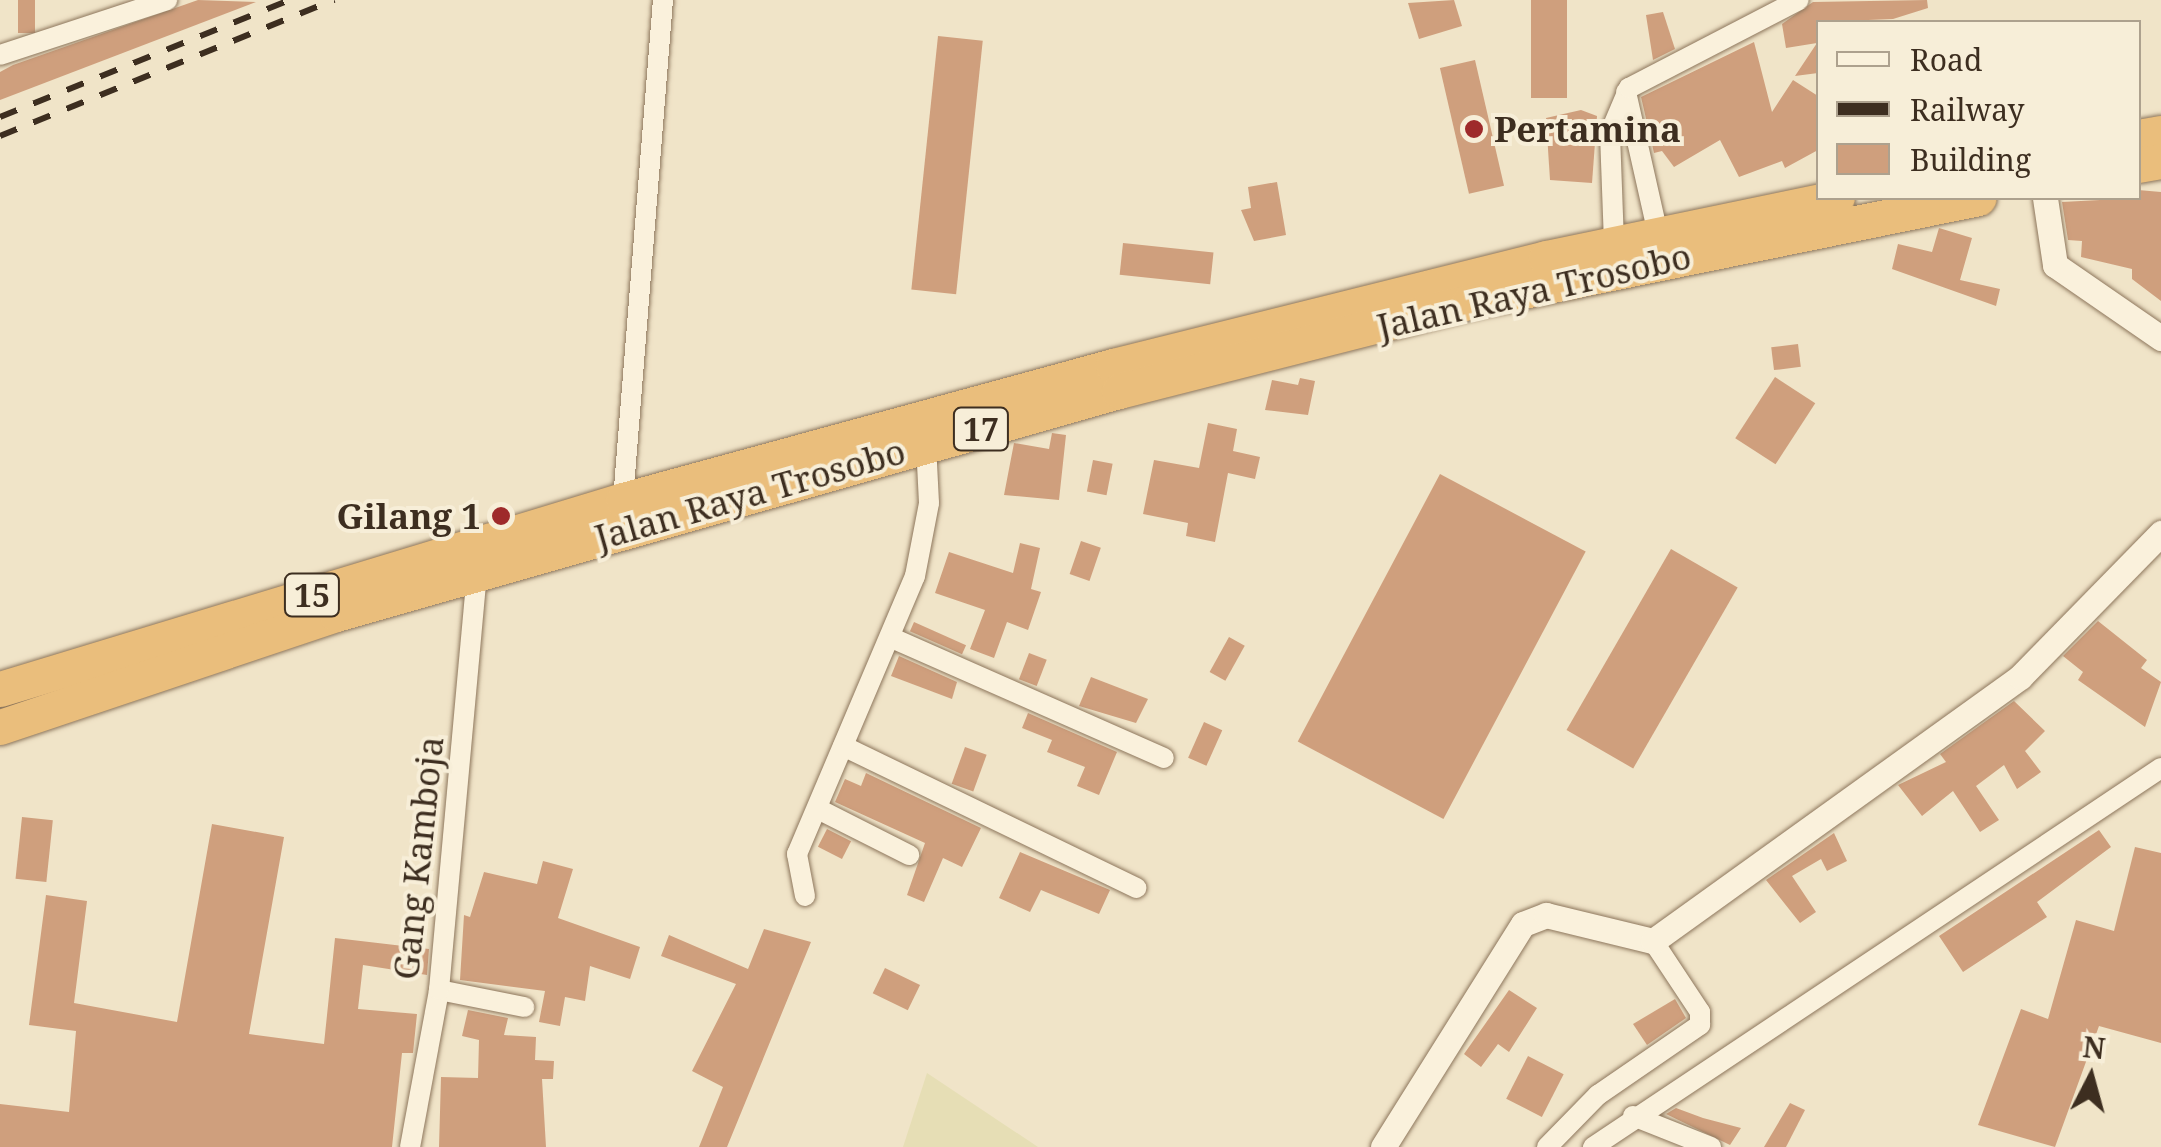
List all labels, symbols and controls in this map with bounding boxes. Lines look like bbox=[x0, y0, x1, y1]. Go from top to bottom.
legend bbox=[1816, 20, 2141, 200]
text: Road bbox=[1910, 39, 1982, 80]
text: Railway bbox=[1910, 89, 2025, 130]
place label: Pertamina bbox=[1494, 108, 1681, 150]
marker: Pertamina bbox=[1463, 118, 1485, 140]
text: Building bbox=[1910, 139, 2031, 180]
street label: Jalan Raya Trosobo bbox=[1373, 234, 1695, 348]
road number: 17 bbox=[951, 402, 1011, 456]
street label: Jalan Raya Trosobo bbox=[590, 430, 910, 558]
place label: Gilang 1 bbox=[337, 495, 481, 537]
marker: Gilang 1 bbox=[490, 505, 512, 527]
road number: 15 bbox=[282, 568, 342, 622]
street label: Gang Kamboja bbox=[384, 734, 452, 982]
north arrow bbox=[2041, 1027, 2141, 1127]
text: N bbox=[2081, 1027, 2107, 1067]

